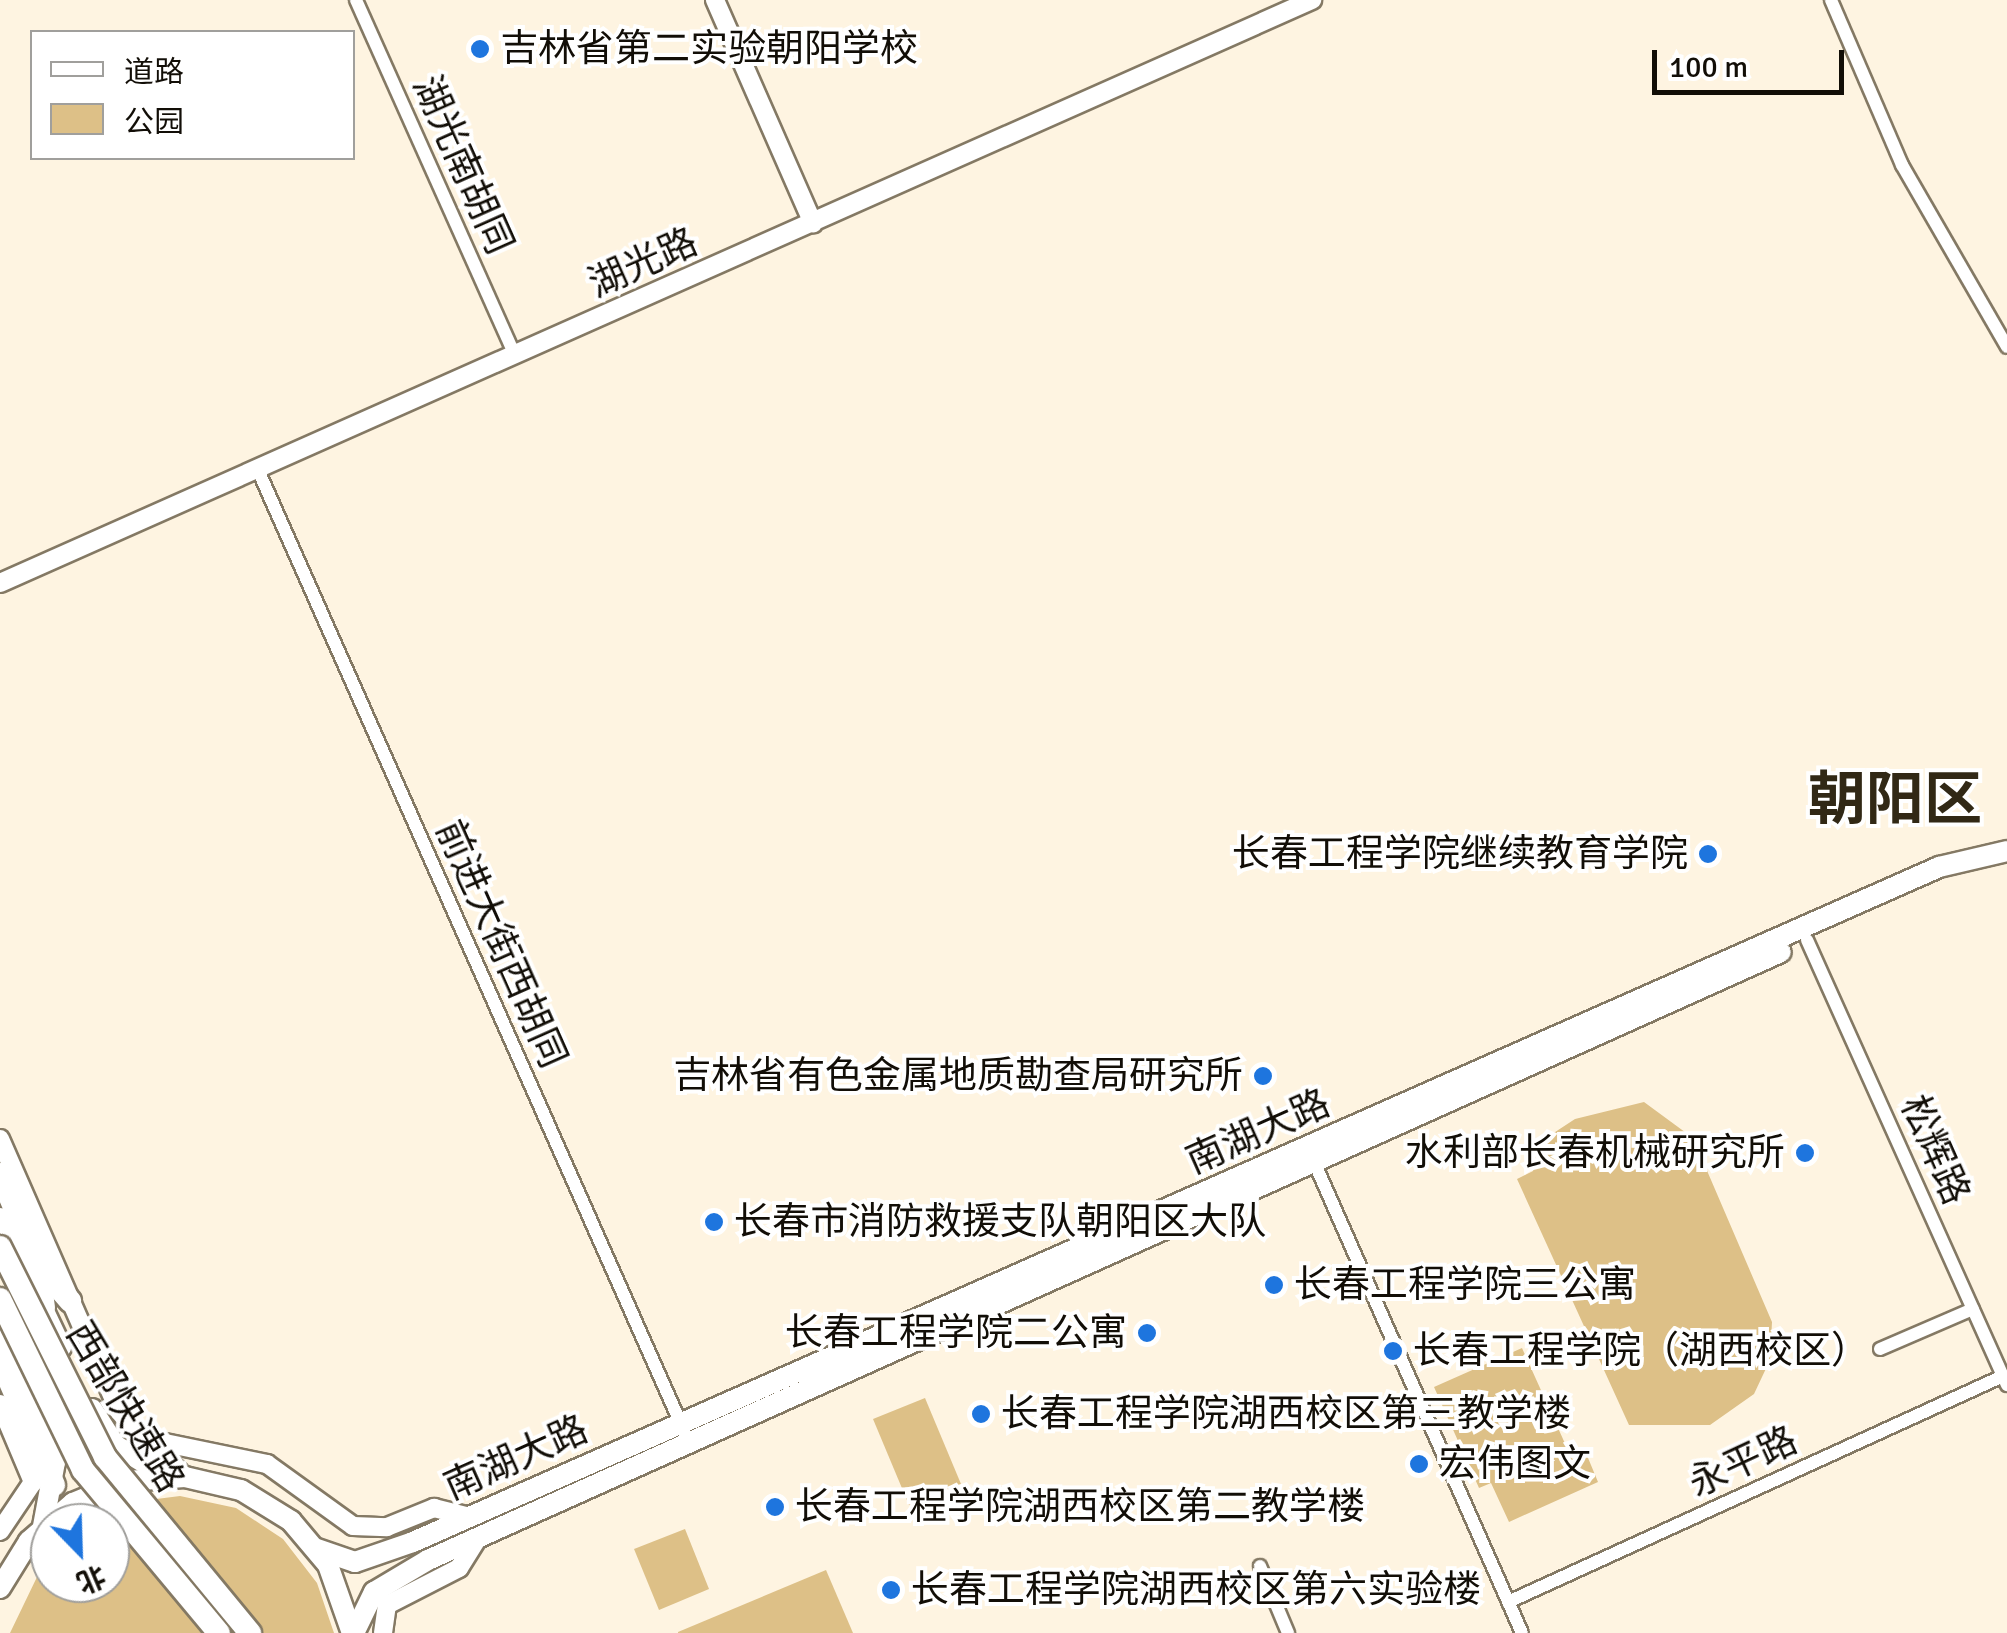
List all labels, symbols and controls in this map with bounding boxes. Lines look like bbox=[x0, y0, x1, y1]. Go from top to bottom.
place label: 吉林省第二实验朝阳学校 bbox=[500, 26, 918, 72]
legend bbox=[30, 30, 355, 160]
scale bar bbox=[1657, 30, 1850, 92]
marker: 吉林省第二实验朝阳学校 bbox=[469, 38, 491, 60]
text: 100 m bbox=[1669, 49, 1748, 86]
text: 道路 bbox=[124, 54, 184, 91]
street label: 湖光南胡同 bbox=[404, 69, 522, 261]
text: 公园 bbox=[124, 104, 184, 141]
street label: 湖光路 bbox=[582, 219, 704, 307]
district label: 朝阳区 bbox=[1808, 765, 1982, 835]
street label: 前进大街西胡同 bbox=[426, 813, 576, 1075]
place label: 长春工程学院继续教育学院 bbox=[1232, 831, 1688, 877]
marker: 长春工程学院继续教育学院 bbox=[1697, 843, 1719, 865]
place label: 吉林省有色金属地质勘查局研究所 bbox=[673, 1053, 1243, 1099]
marker: 吉林省有色金属地质勘查局研究所 bbox=[1252, 1065, 1274, 1087]
street label: 南湖大路 bbox=[1179, 1080, 1337, 1184]
street label: 松辉路 bbox=[1891, 1089, 1979, 1211]
place label: 水利部长春机械研究所 bbox=[1405, 1130, 1785, 1176]
marker: 水利部长春机械研究所 bbox=[1794, 1142, 1816, 1164]
place label: 长春市消防救援支队朝阳区大队 bbox=[734, 1199, 1266, 1245]
marker: 长春市消防救援支队朝阳区大队 bbox=[703, 1211, 725, 1233]
place label: 长春工程学院三公寓 bbox=[1294, 1262, 1636, 1308]
marker: 长春工程学院三公寓 bbox=[1263, 1274, 1285, 1296]
place label: 长春工程学院二公寓 bbox=[785, 1310, 1127, 1356]
street label: 西部快速路 bbox=[57, 1314, 193, 1500]
marker: 长春工程学院二公寓 bbox=[1136, 1322, 1158, 1344]
place label: 长春工程学院（湖西校区） bbox=[1413, 1328, 1869, 1374]
marker: 长春工程学院（湖西校区） bbox=[1382, 1340, 1404, 1362]
place label: 长春工程学院湖西校区第三教学楼 bbox=[1001, 1391, 1571, 1437]
marker: 长春工程学院湖西校区第三教学楼 bbox=[970, 1403, 992, 1425]
street label: 南湖大路 bbox=[437, 1406, 595, 1510]
street label: 永平路 bbox=[1682, 1417, 1804, 1507]
place label: 宏伟图文 bbox=[1439, 1441, 1591, 1487]
marker: 宏伟图文 bbox=[1408, 1453, 1430, 1475]
place label: 长春工程学院湖西校区第二教学楼 bbox=[795, 1484, 1365, 1530]
marker: 长春工程学院湖西校区第二教学楼 bbox=[764, 1496, 786, 1518]
north arrow bbox=[30, 1503, 130, 1603]
text: 北 bbox=[71, 1558, 110, 1600]
place label: 长春工程学院湖西校区第六实验楼 bbox=[911, 1567, 1481, 1613]
marker: 长春工程学院湖西校区第六实验楼 bbox=[880, 1579, 902, 1601]

